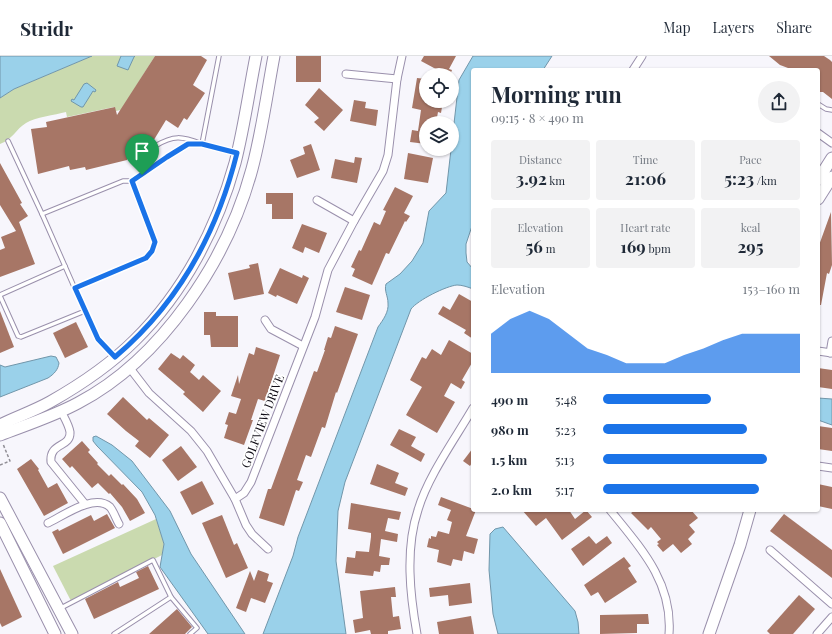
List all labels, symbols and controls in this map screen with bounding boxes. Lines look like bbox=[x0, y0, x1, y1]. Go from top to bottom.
text: Stridr bbox=[20, 15, 73, 41]
text: Map bbox=[663, 18, 691, 37]
text: Layers bbox=[713, 18, 754, 37]
text: Share bbox=[776, 18, 812, 37]
map controls bbox=[419, 68, 459, 156]
button: locate bbox=[419, 68, 459, 108]
text: Morning run bbox=[491, 79, 622, 109]
button: share bbox=[758, 81, 800, 123]
text: 09:15 · 8 × 490 m bbox=[491, 109, 584, 126]
button: layers bbox=[419, 116, 459, 156]
pin bbox=[125, 134, 159, 175]
icon: arrive bbox=[131, 140, 153, 162]
text: Distance bbox=[519, 152, 562, 167]
text: Time bbox=[633, 152, 658, 167]
text: Pace bbox=[739, 152, 762, 167]
text: 3.92 bbox=[516, 167, 547, 189]
text: 21:06 bbox=[625, 167, 666, 189]
text: 5:23 bbox=[724, 167, 754, 189]
text: km bbox=[547, 173, 565, 188]
text: /km bbox=[754, 173, 777, 188]
text: Elevation bbox=[518, 220, 563, 235]
text: Heart rate bbox=[620, 220, 671, 235]
text: kcal bbox=[741, 220, 760, 235]
text: 56 bbox=[526, 235, 543, 257]
text: 169 bbox=[620, 235, 646, 257]
text: 295 bbox=[737, 235, 764, 257]
text: m bbox=[543, 241, 555, 256]
text: bpm bbox=[646, 241, 671, 256]
text: Elevation bbox=[491, 280, 545, 297]
text: 153–160 m bbox=[743, 280, 800, 297]
street label: GOLFVIEW DRIVE bbox=[237, 372, 287, 470]
text: 490 m bbox=[491, 391, 528, 408]
text: 5:48 bbox=[555, 391, 577, 408]
text: 980 m bbox=[491, 421, 529, 438]
text: 5:23 bbox=[555, 421, 576, 438]
text: 1.5 km bbox=[491, 451, 527, 468]
text: 5:13 bbox=[555, 451, 574, 468]
text: 2.0 km bbox=[491, 481, 532, 498]
text: 5:17 bbox=[555, 481, 574, 498]

